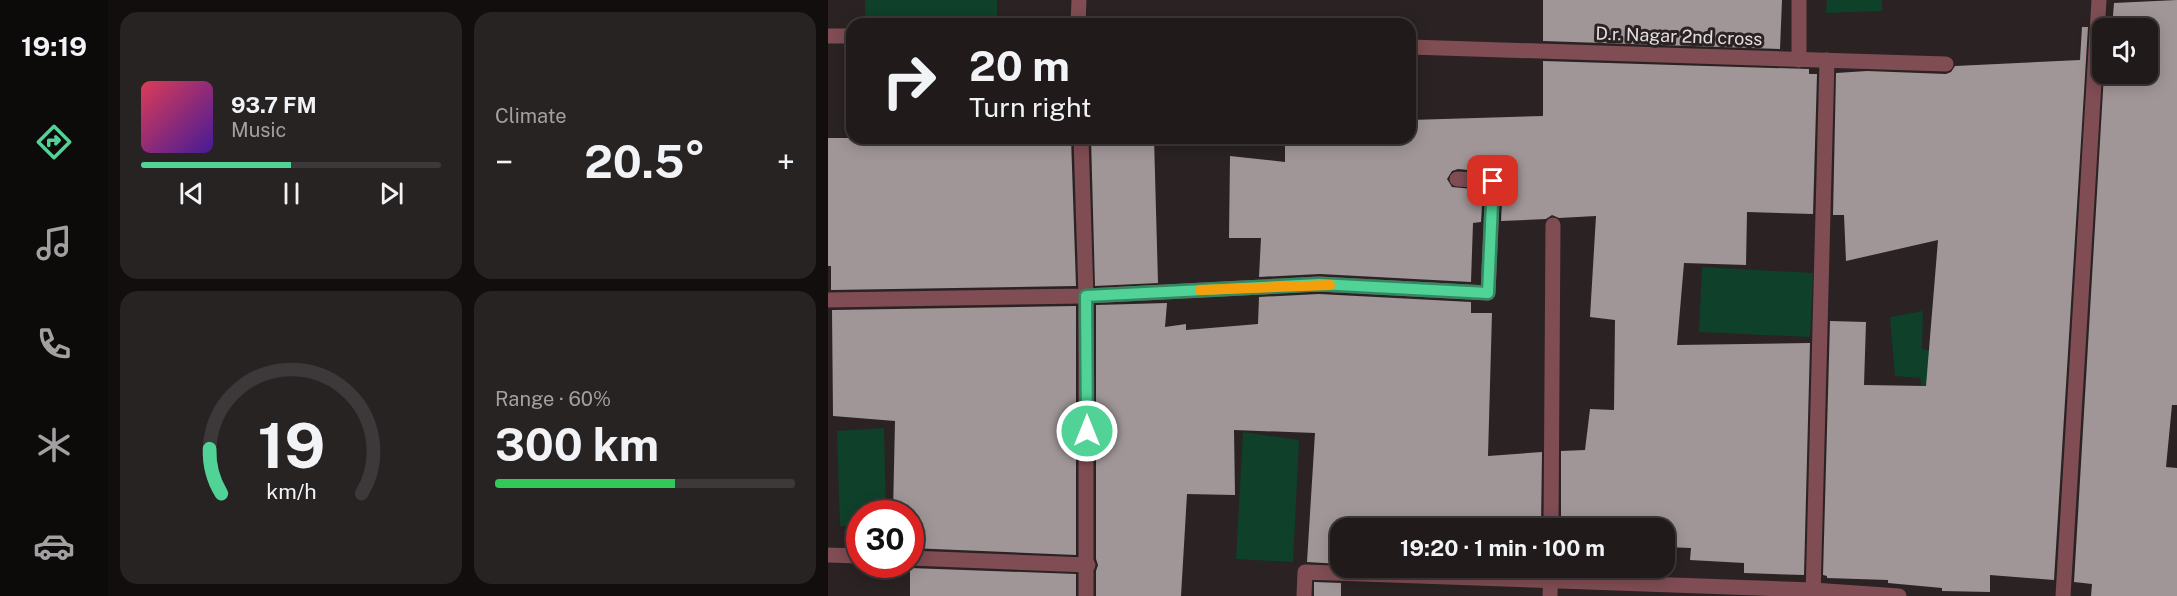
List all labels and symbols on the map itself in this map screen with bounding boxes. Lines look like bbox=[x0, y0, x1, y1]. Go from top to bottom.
street label: D.r. Nagar 2nd cross bbox=[1595, 23, 1763, 49]
pin bbox=[1467, 155, 1518, 206]
position arrow bbox=[1055, 399, 1119, 463]
speed limit sign: 30 bbox=[846, 500, 924, 578]

